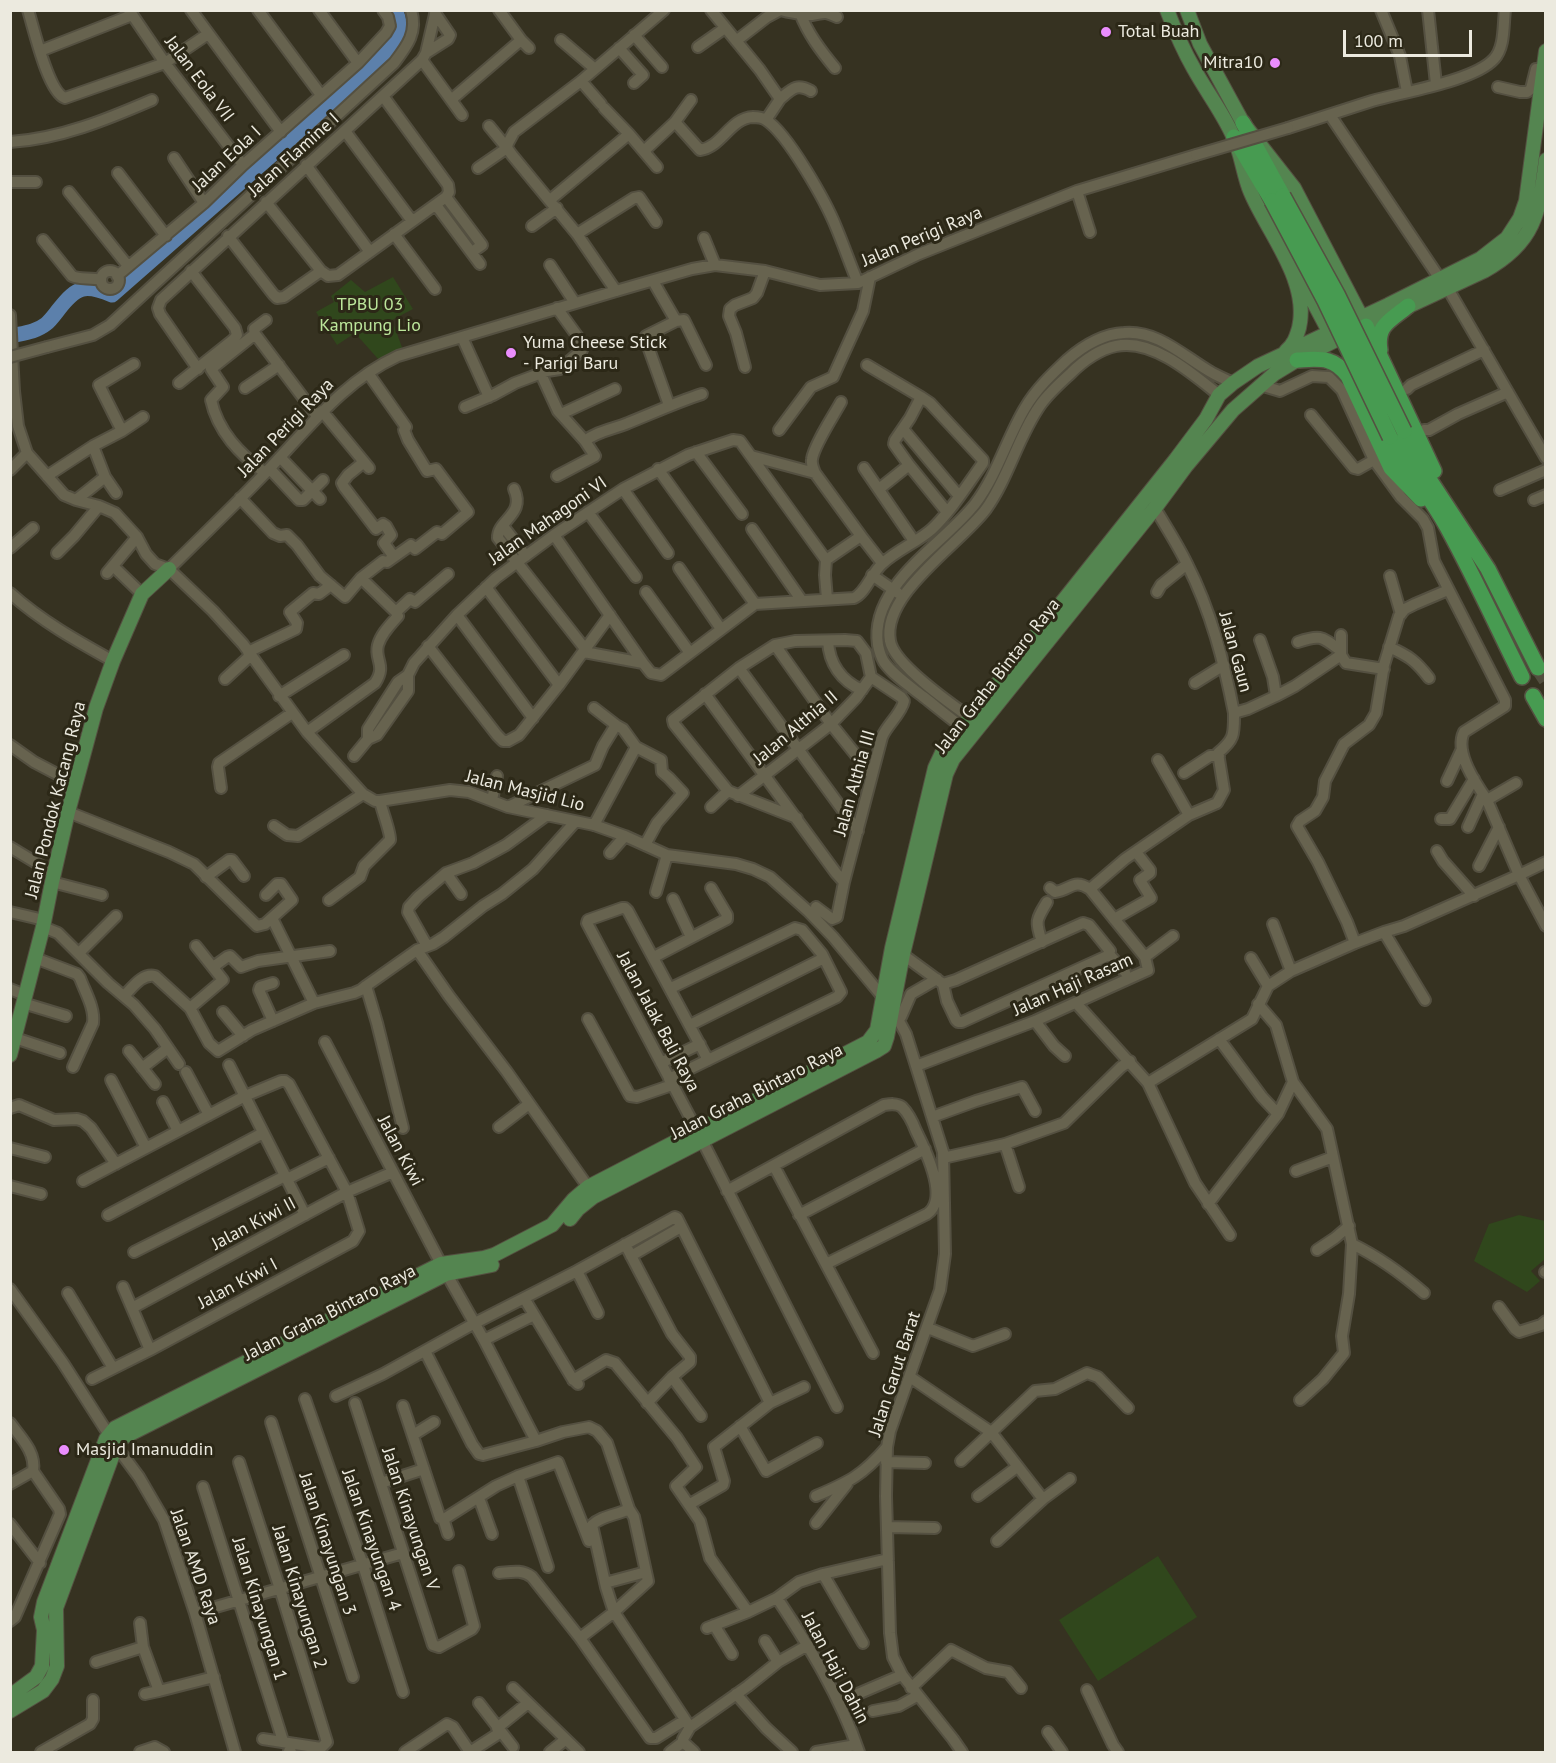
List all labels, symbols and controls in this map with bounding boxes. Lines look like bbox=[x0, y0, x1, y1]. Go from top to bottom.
scale bar bbox=[1346, 18, 1475, 56]
place label: Total Buah bbox=[1118, 21, 1199, 43]
marker: Total Buah bbox=[1099, 25, 1113, 39]
text: 100 m bbox=[1354, 29, 1403, 52]
street label: Jalan Eola VII bbox=[160, 32, 238, 126]
place label: Mitra10 bbox=[1203, 52, 1263, 74]
marker: Mitra10 bbox=[1268, 56, 1282, 70]
street label: Jalan Flamine I bbox=[244, 109, 344, 201]
street label: Jalan Eola I bbox=[188, 122, 266, 196]
street label: Jalan Perigi Raya bbox=[859, 202, 985, 272]
park label: TPBU 03 Kampung Lio bbox=[319, 294, 421, 336]
place label: Yuma Cheese Stick - Parigi Baru bbox=[523, 332, 667, 374]
marker: Yuma Cheese Stick - Parigi Baru bbox=[504, 346, 518, 360]
street label: Jalan Perigi Raya bbox=[234, 374, 338, 482]
street label: Jalan Mahagoni VI bbox=[485, 472, 611, 570]
street label: Jalan Graha Bintaro Raya bbox=[931, 594, 1065, 758]
street label: Jalan Gaun bbox=[1214, 609, 1256, 695]
street label: Jalan Althia II bbox=[749, 686, 843, 770]
street label: Jalan Pondok Kacang Raya bbox=[21, 699, 91, 901]
street label: Jalan Althia III bbox=[830, 728, 880, 838]
street label: Jalan Masjid Lio bbox=[463, 766, 587, 816]
street label: Jalan Jalak Bali Raya bbox=[612, 948, 704, 1096]
street label: Jalan Haji Rasam bbox=[1010, 949, 1136, 1021]
street label: Jalan Graha Bintaro Raya bbox=[667, 1039, 847, 1145]
street label: Jalan Kiwi bbox=[372, 1112, 428, 1190]
street label: Jalan Kiwi II bbox=[208, 1193, 300, 1255]
street label: Jalan Kiwi I bbox=[195, 1254, 281, 1314]
street label: Jalan Graha Bintaro Raya bbox=[240, 1260, 420, 1366]
street label: Jalan Garut Barat bbox=[865, 1309, 925, 1439]
place label: Masjid Imanuddin bbox=[76, 1439, 213, 1461]
marker: Masjid Imanuddin bbox=[57, 1443, 71, 1457]
street label: Jalan Kinayungan V bbox=[377, 1445, 443, 1593]
street label: Jalan Kinayungan 4 bbox=[337, 1466, 405, 1614]
street label: Jalan Kinayungan 3 bbox=[294, 1470, 360, 1618]
street label: Jalan AMD Raya bbox=[165, 1506, 225, 1628]
street label: Jalan Kinayungan 2 bbox=[267, 1523, 331, 1671]
street label: Jalan Kinayungan 1 bbox=[227, 1535, 291, 1683]
street label: Jalan Haji Dahin bbox=[796, 1608, 874, 1728]

